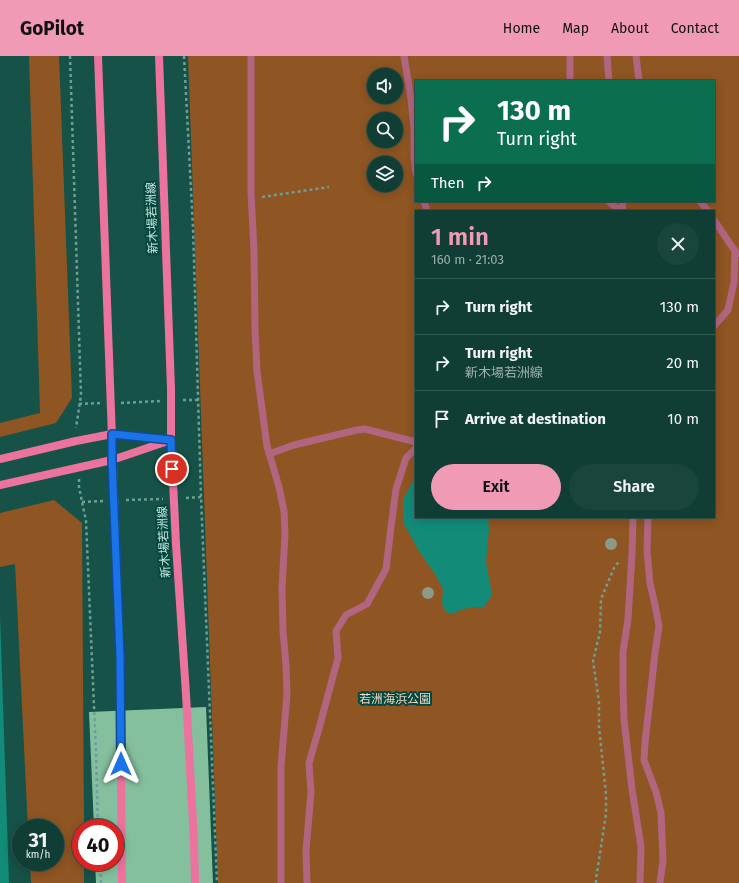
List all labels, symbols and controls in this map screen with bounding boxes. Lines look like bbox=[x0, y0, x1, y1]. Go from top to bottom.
text: GoPilot bbox=[20, 17, 84, 40]
text: Home bbox=[503, 20, 540, 37]
text: Map bbox=[562, 20, 589, 37]
text: About bbox=[611, 20, 649, 37]
text: Contact bbox=[671, 20, 719, 37]
map controls bbox=[367, 68, 403, 192]
button: sound bbox=[367, 68, 403, 104]
text: 130 m bbox=[497, 94, 571, 127]
icon: right bbox=[431, 96, 483, 148]
button: search bbox=[367, 112, 403, 148]
text: Turn right bbox=[497, 128, 577, 150]
button: layers bbox=[367, 156, 403, 192]
icon: right bbox=[473, 172, 495, 194]
text: Then bbox=[431, 174, 465, 192]
street label: 新木場若洲線 bbox=[144, 182, 160, 254]
text: 1 min bbox=[431, 223, 489, 251]
button: close bbox=[657, 223, 699, 265]
text: 160 m · 21:03 bbox=[431, 252, 504, 267]
icon: right bbox=[431, 296, 453, 318]
text: Turn right bbox=[465, 298, 532, 316]
text: 130 m bbox=[660, 298, 699, 316]
text: Turn right bbox=[465, 344, 532, 362]
icon: right bbox=[431, 352, 453, 374]
text: 20 m bbox=[666, 354, 699, 372]
text: 新木場若洲線 bbox=[465, 365, 543, 380]
icon: arrive bbox=[431, 408, 453, 430]
text: Arrive at destination bbox=[465, 410, 606, 428]
text: 10 m bbox=[667, 410, 699, 428]
pin bbox=[155, 452, 189, 486]
icon: arrive bbox=[161, 458, 183, 480]
button: Exit bbox=[431, 464, 561, 510]
button: Share bbox=[569, 464, 699, 510]
street label: 新木場若洲線 bbox=[155, 506, 173, 578]
park label: 若洲海浜公園 bbox=[359, 692, 431, 706]
position arrow bbox=[100, 743, 142, 785]
speed limit sign: 40 bbox=[72, 819, 124, 871]
text: 31 bbox=[28, 828, 48, 852]
text: km/h bbox=[26, 849, 50, 861]

